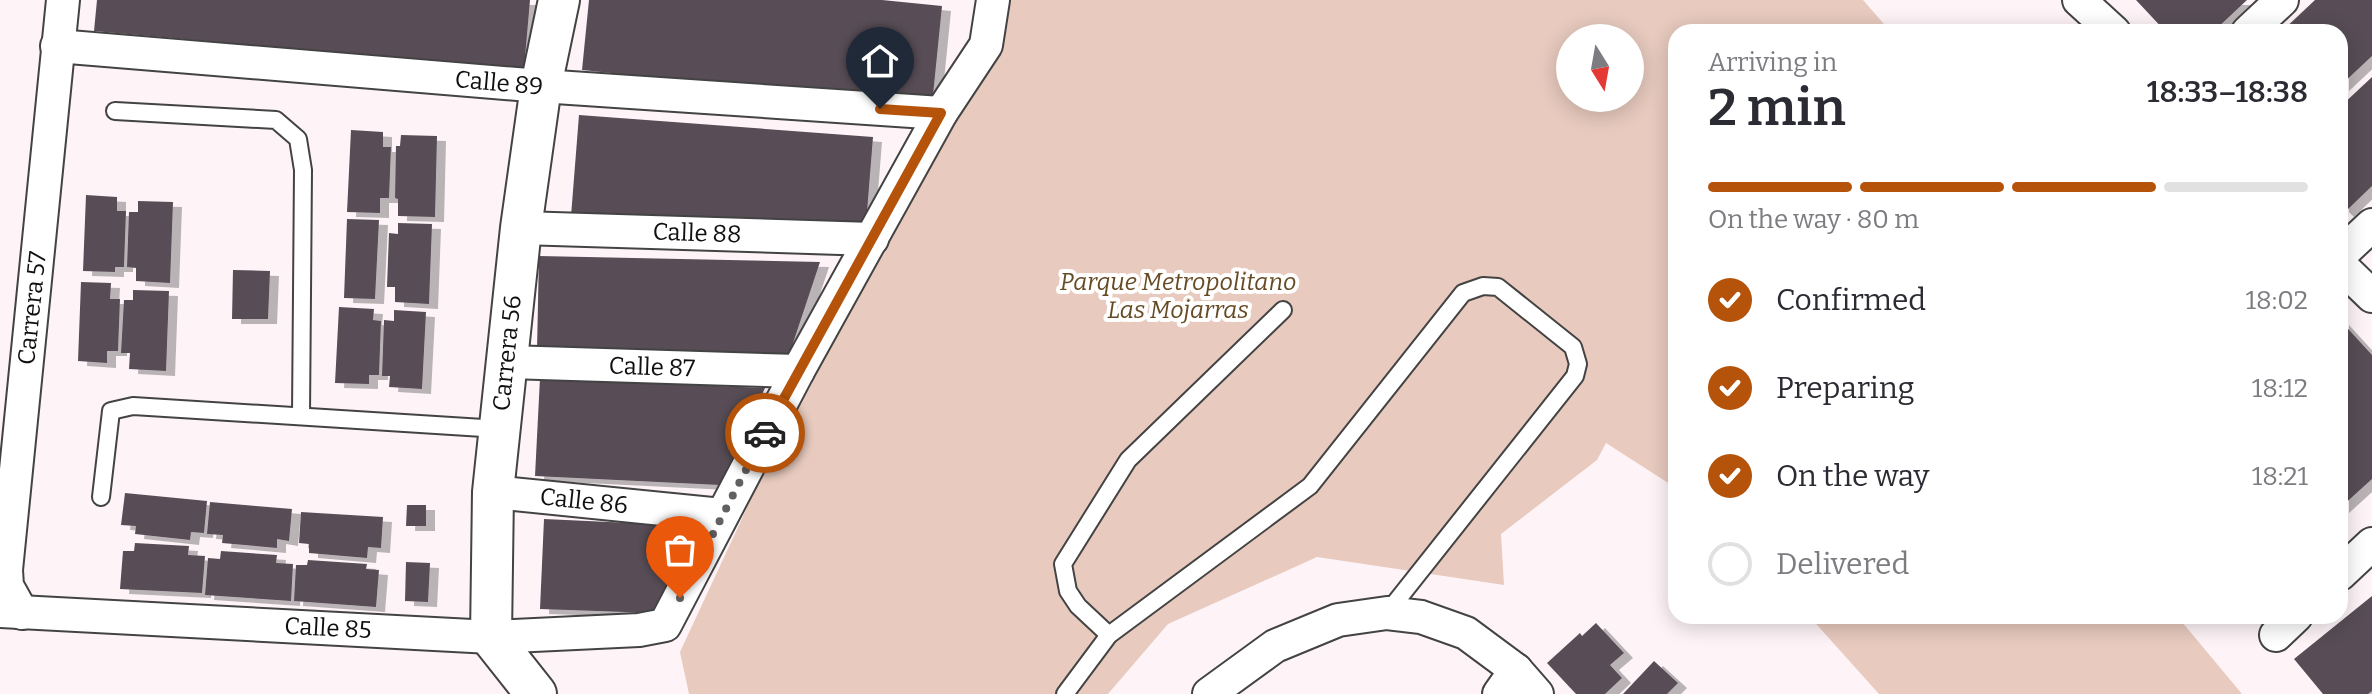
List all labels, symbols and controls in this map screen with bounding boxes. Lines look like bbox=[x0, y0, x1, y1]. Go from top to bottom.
north arrow bbox=[1556, 24, 1644, 112]
map controls bbox=[1556, 24, 1644, 112]
pin bbox=[846, 27, 914, 109]
icon: home bbox=[858, 39, 902, 83]
text: Arriving in bbox=[1708, 47, 1837, 78]
street label: Calle 89 bbox=[454, 65, 544, 101]
text: 18:33–18:38 bbox=[2147, 74, 2308, 110]
text: 2 min bbox=[1708, 76, 1846, 139]
text: On the way · 80 m bbox=[1708, 204, 1919, 235]
street label: Calle 88 bbox=[652, 217, 742, 249]
street label: Carrera 57 bbox=[12, 250, 52, 366]
park label: Parque Metropolitano Las Mojarras bbox=[1060, 268, 1296, 324]
icon: check bbox=[1708, 278, 1752, 322]
text: Confirmed bbox=[1776, 282, 1926, 318]
text: 18:02 bbox=[2246, 285, 2308, 316]
street label: Carrera 56 bbox=[487, 294, 527, 412]
street label: Calle 87 bbox=[608, 352, 696, 382]
icon: check bbox=[1708, 366, 1752, 410]
text: Preparing bbox=[1776, 370, 1914, 406]
text: 18:12 bbox=[2252, 373, 2308, 404]
courier bbox=[725, 393, 805, 473]
icon: car bbox=[743, 411, 787, 455]
icon: check bbox=[1708, 454, 1752, 498]
text: On the way bbox=[1776, 458, 1929, 494]
text: 18:21 bbox=[2252, 461, 2308, 492]
street label: Calle 86 bbox=[539, 482, 629, 520]
pin bbox=[646, 516, 714, 598]
icon: bag bbox=[658, 528, 702, 572]
text: Delivered bbox=[1776, 546, 1909, 582]
street label: Calle 85 bbox=[284, 612, 372, 644]

